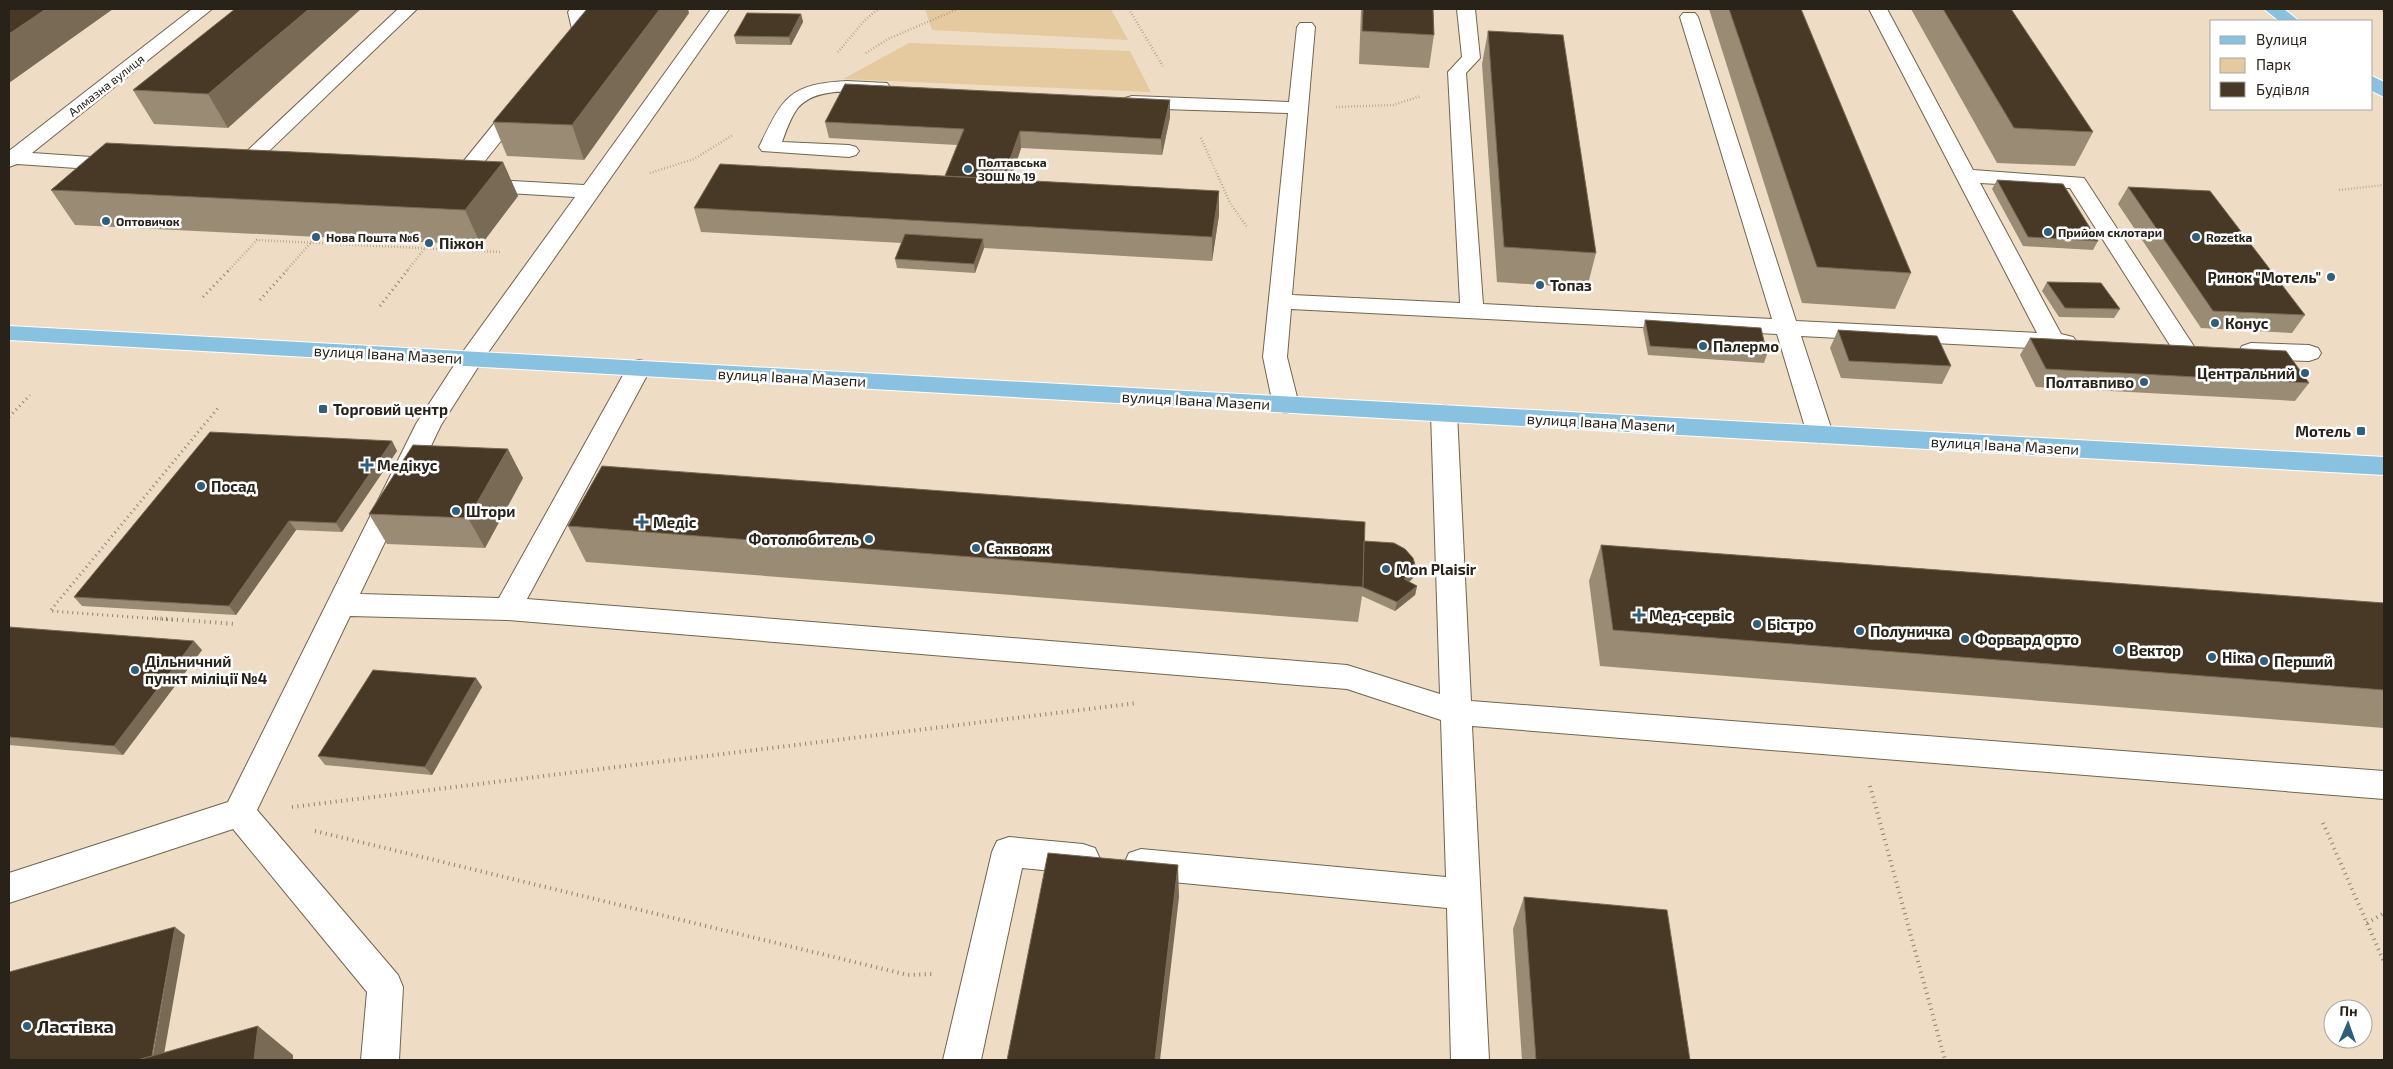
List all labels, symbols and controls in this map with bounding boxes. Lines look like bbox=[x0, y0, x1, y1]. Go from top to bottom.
legend bbox=[2210, 20, 2373, 110]
text: Вулиця bbox=[2256, 30, 2307, 49]
street label: Алмазна вулиця bbox=[65, 51, 147, 120]
text: Парк bbox=[2256, 55, 2291, 73]
text: Будівля bbox=[2256, 80, 2310, 99]
place label: Полтавська ЗОШ № 19 bbox=[978, 155, 1047, 183]
marker: Полтавська ЗОШ № 19 bbox=[962, 163, 974, 175]
place label: Оптовичок bbox=[116, 214, 180, 228]
marker: Оптовичок bbox=[100, 215, 112, 227]
place label: Прийом склотари bbox=[2058, 225, 2162, 239]
marker: Прийом склотари bbox=[2042, 226, 2054, 238]
place label: Нова Пошта №6 bbox=[326, 230, 419, 244]
place label: Rozetka bbox=[2206, 230, 2252, 244]
marker: Нова Пошта №6 bbox=[310, 231, 322, 243]
marker: Rozetka bbox=[2190, 231, 2202, 243]
place label: Піжон bbox=[439, 234, 484, 252]
marker: Піжон bbox=[423, 237, 435, 249]
place label: Ринок "Мотель" bbox=[2207, 268, 2321, 286]
marker: Ринок "Мотель" bbox=[2325, 271, 2337, 283]
place label: Топаз bbox=[1550, 276, 1592, 294]
marker: Топаз bbox=[1534, 279, 1546, 291]
place label: Конус bbox=[2225, 314, 2269, 332]
marker: Конус bbox=[2209, 317, 2221, 329]
place label: Палермо bbox=[1713, 337, 1779, 355]
marker: Палермо bbox=[1697, 340, 1709, 352]
street label: вулиця Івана Мазепи bbox=[313, 341, 463, 368]
street label: вулиця Івана Мазепи bbox=[717, 364, 867, 391]
place label: Центральний bbox=[2197, 364, 2295, 382]
marker: Центральний bbox=[2299, 367, 2311, 379]
place label: Полтавпиво bbox=[2045, 373, 2134, 391]
marker: Полтавпиво bbox=[2138, 376, 2150, 388]
street label: вулиця Івана Мазепи bbox=[1121, 387, 1271, 414]
place label: Торговий центр bbox=[333, 400, 448, 418]
marker: Торговий центр bbox=[317, 403, 329, 415]
street label: вулиця Івана Мазепи bbox=[1526, 409, 1676, 436]
place label: Мотель bbox=[2295, 422, 2351, 440]
marker: Мотель bbox=[2355, 425, 2367, 437]
street label: вулиця Івана Мазепи bbox=[1930, 432, 2080, 459]
place label: Медікус bbox=[377, 456, 438, 474]
marker: Медікус bbox=[361, 459, 373, 471]
place label: Посад bbox=[211, 477, 257, 495]
marker: Посад bbox=[195, 480, 207, 492]
place label: Штори bbox=[466, 502, 515, 520]
marker: Штори bbox=[450, 505, 462, 517]
place label: Медіс bbox=[653, 513, 697, 531]
marker: Медіс bbox=[635, 515, 649, 529]
place label: Фотолюбитель bbox=[749, 530, 859, 548]
marker: Фотолюбитель bbox=[863, 533, 875, 545]
place label: Саквояж bbox=[986, 539, 1051, 557]
marker: Саквояж bbox=[970, 542, 982, 554]
place label: Mon Plaisir bbox=[1396, 560, 1477, 578]
marker: Mon Plaisir bbox=[1380, 563, 1392, 575]
place label: Мед-сервіс bbox=[1649, 606, 1733, 624]
marker: Мед-сервіс bbox=[1633, 609, 1645, 621]
place label: Бістро bbox=[1767, 615, 1814, 633]
marker: Бістро bbox=[1751, 618, 1763, 630]
place label: Полуничка bbox=[1870, 622, 1950, 640]
marker: Полуничка bbox=[1854, 625, 1866, 637]
place label: Форвард орто bbox=[1975, 630, 2079, 648]
marker: Форвард орто bbox=[1959, 633, 1971, 645]
place label: Вектор bbox=[2129, 641, 2181, 659]
marker: Вектор bbox=[2113, 644, 2125, 656]
place label: Ніка bbox=[2222, 648, 2254, 666]
marker: Ніка bbox=[2206, 651, 2218, 663]
place label: Дільничний пункт міліції №4 bbox=[145, 652, 268, 687]
place label: Перший bbox=[2274, 652, 2333, 670]
marker: Перший bbox=[2258, 655, 2270, 667]
marker: Дільничний пункт міліції №4 bbox=[129, 664, 141, 676]
north arrow bbox=[2323, 999, 2373, 1049]
text: Пн bbox=[2339, 1002, 2358, 1019]
place label: Ластівка bbox=[37, 1015, 114, 1037]
marker: Ластівка bbox=[21, 1020, 33, 1032]

